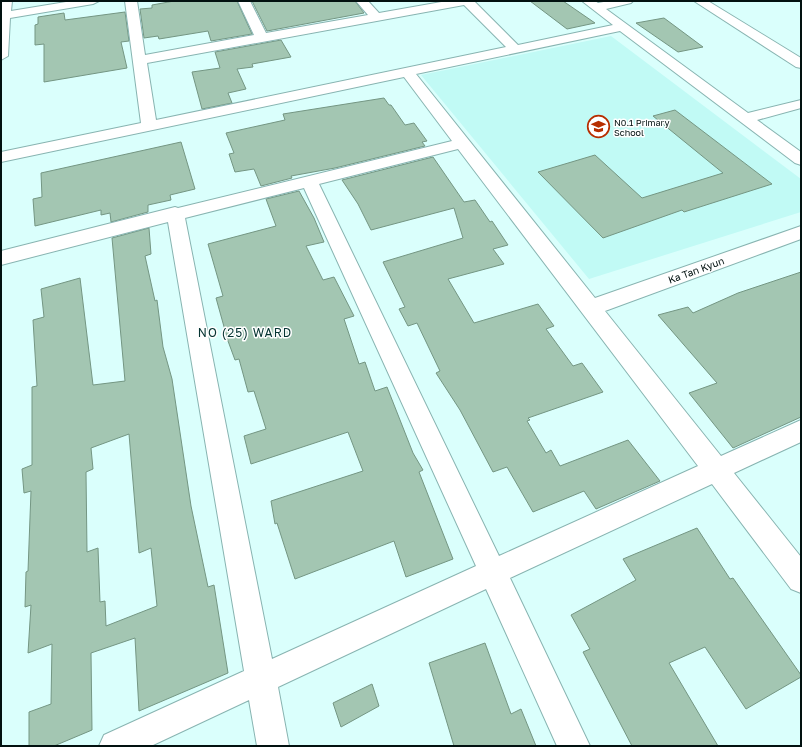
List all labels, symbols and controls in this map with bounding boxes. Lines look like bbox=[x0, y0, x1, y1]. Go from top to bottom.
school or university icon: N0.1 Primary School bbox=[585, 114, 611, 140]
place label: N0.1 Primary School bbox=[614, 117, 669, 138]
street label: Ka Tan Kyun bbox=[666, 254, 726, 286]
district label: NO (25) WARD bbox=[198, 325, 292, 340]

